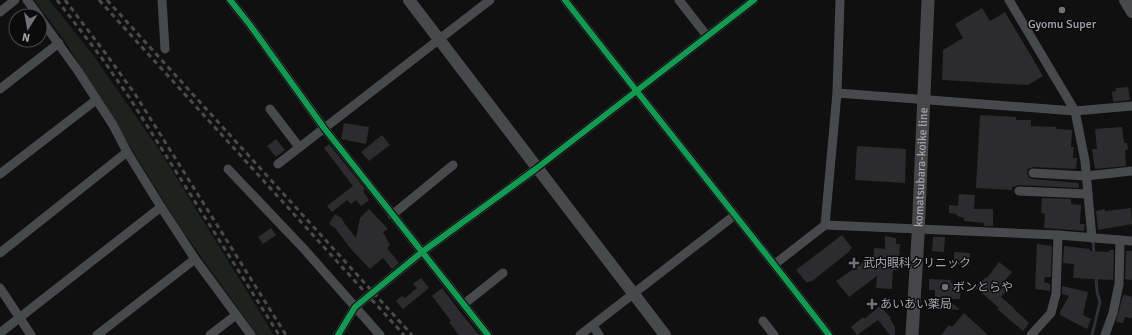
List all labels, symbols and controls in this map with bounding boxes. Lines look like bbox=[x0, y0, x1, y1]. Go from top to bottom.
marker: Gyomu Super bbox=[1057, 5, 1067, 15]
north arrow bbox=[8, 8, 48, 48]
place label: Gyomu Super bbox=[1028, 17, 1097, 32]
text: N bbox=[21, 30, 31, 44]
street label: komatsubara-koike line bbox=[911, 107, 931, 227]
place label: 武内眼科クリニック bbox=[863, 256, 971, 271]
marker: 武内眼科クリニック bbox=[848, 257, 860, 269]
place label: ボンとらや bbox=[953, 280, 1013, 295]
marker: ボンとらや bbox=[940, 282, 950, 292]
place label: あいあい薬局 bbox=[880, 297, 952, 312]
marker: あいあい薬局 bbox=[867, 299, 877, 309]

